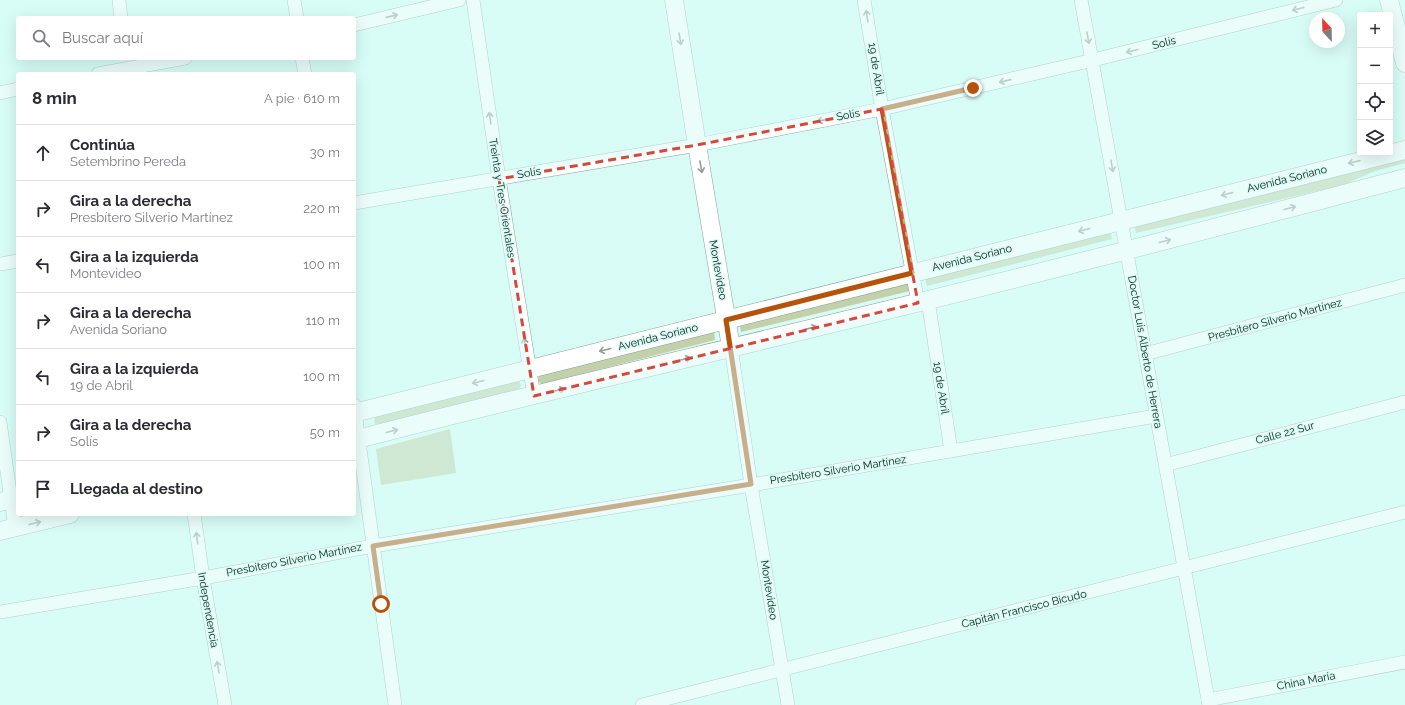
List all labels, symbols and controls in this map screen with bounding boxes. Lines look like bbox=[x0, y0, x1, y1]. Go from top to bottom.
one-way arrow bbox=[1292, 6, 1305, 14]
one-way arrow bbox=[863, 10, 871, 23]
one-way arrow bbox=[385, 11, 398, 19]
north arrow bbox=[1309, 12, 1345, 48]
map controls bbox=[1357, 12, 1393, 156]
button: + bbox=[1357, 12, 1393, 48]
search box bbox=[16, 16, 356, 60]
icon: search bbox=[30, 27, 52, 49]
text: Buscar aquí bbox=[62, 29, 143, 47]
one-way arrow bbox=[1085, 31, 1093, 44]
one-way arrow bbox=[676, 32, 684, 45]
street label: Solís bbox=[1151, 34, 1177, 52]
street label: 19 de Abril bbox=[865, 42, 887, 96]
one-way arrow bbox=[1125, 48, 1138, 55]
button: − bbox=[1357, 48, 1393, 84]
one-way arrow bbox=[999, 77, 1012, 85]
route end bbox=[964, 79, 982, 97]
button: locate bbox=[1357, 84, 1393, 120]
text: 8 min bbox=[32, 88, 77, 108]
text: A pie · 610 m bbox=[264, 91, 340, 106]
street label: Solís bbox=[835, 106, 861, 124]
one-way arrow bbox=[486, 112, 494, 125]
one-way arrow bbox=[817, 117, 830, 125]
button: layers bbox=[1357, 120, 1393, 156]
text: Continúa bbox=[70, 136, 135, 154]
street label: Treinta y Tres Orientales bbox=[486, 137, 518, 259]
icon: ahead bbox=[32, 142, 54, 164]
text: 30 m bbox=[310, 145, 340, 160]
text: Setembrino Pereda bbox=[70, 154, 186, 169]
one-way arrow bbox=[1108, 159, 1116, 172]
one-way arrow bbox=[1347, 159, 1360, 167]
one-way arrow bbox=[697, 160, 705, 173]
street label: Avenida Soriano bbox=[1246, 163, 1329, 195]
street label: Solís bbox=[516, 165, 542, 181]
one-way arrow bbox=[1221, 190, 1234, 198]
text: Gira a la derecha bbox=[70, 192, 191, 210]
icon: right bbox=[32, 198, 54, 220]
text: 220 m bbox=[303, 201, 340, 216]
one-way arrow bbox=[1284, 204, 1297, 211]
text: Presbítero Silverio Martínez bbox=[70, 210, 233, 225]
one-way arrow bbox=[1077, 226, 1090, 234]
one-way arrow bbox=[1158, 237, 1171, 244]
street label: Montevideo bbox=[706, 239, 730, 301]
street label: Avenida Soriano bbox=[931, 242, 1014, 274]
text: Gira a la izquierda bbox=[70, 248, 199, 266]
icon: left bbox=[32, 254, 54, 276]
text: 100 m bbox=[303, 257, 340, 272]
text: Montevideo bbox=[70, 266, 141, 281]
street label: Doctor Luis Alberto de Herrera bbox=[1125, 275, 1165, 429]
street label: Presbítero Silverio Martínez bbox=[1207, 296, 1344, 344]
text: Gira a la derecha bbox=[70, 304, 191, 322]
icon: right bbox=[32, 310, 54, 332]
text: 110 m bbox=[306, 313, 340, 328]
street label: Avenida Soriano bbox=[617, 321, 700, 353]
text: Avenida Soriano bbox=[70, 322, 167, 337]
one-way arrow bbox=[805, 324, 818, 332]
one-way arrow bbox=[521, 338, 529, 351]
one-way arrow bbox=[598, 347, 611, 354]
one-way arrow bbox=[678, 354, 691, 362]
text: Gira a la izquierda bbox=[70, 360, 199, 378]
street label: 19 de Abril bbox=[930, 361, 952, 415]
icon: left bbox=[32, 366, 54, 388]
text: 100 m bbox=[303, 369, 340, 384]
text: 19 de Abril bbox=[70, 378, 133, 393]
one-way arrow bbox=[472, 378, 485, 386]
one-way arrow bbox=[552, 385, 565, 393]
text: Gira a la derecha bbox=[70, 416, 191, 434]
street label: Calle 22 Sur bbox=[1254, 419, 1316, 447]
icon: right bbox=[32, 422, 54, 444]
text: 50 m bbox=[310, 425, 340, 440]
one-way arrow bbox=[385, 427, 398, 434]
text: Solís bbox=[70, 434, 98, 449]
street label: Presbítero Silverio Martínez bbox=[769, 453, 908, 487]
icon: arrive bbox=[32, 478, 54, 500]
text: Llegada al destino bbox=[70, 480, 203, 498]
one-way arrow bbox=[28, 518, 41, 526]
one-way arrow bbox=[193, 532, 201, 545]
street label: Presbítero Silverio Martínez bbox=[225, 540, 364, 580]
street label: Montevideo bbox=[758, 559, 780, 621]
street label: Independencia bbox=[195, 571, 221, 649]
street label: Capitán Francisco Bicudo bbox=[960, 587, 1088, 631]
route start bbox=[372, 595, 390, 613]
one-way arrow bbox=[214, 660, 222, 673]
street label: China María bbox=[1276, 669, 1336, 693]

